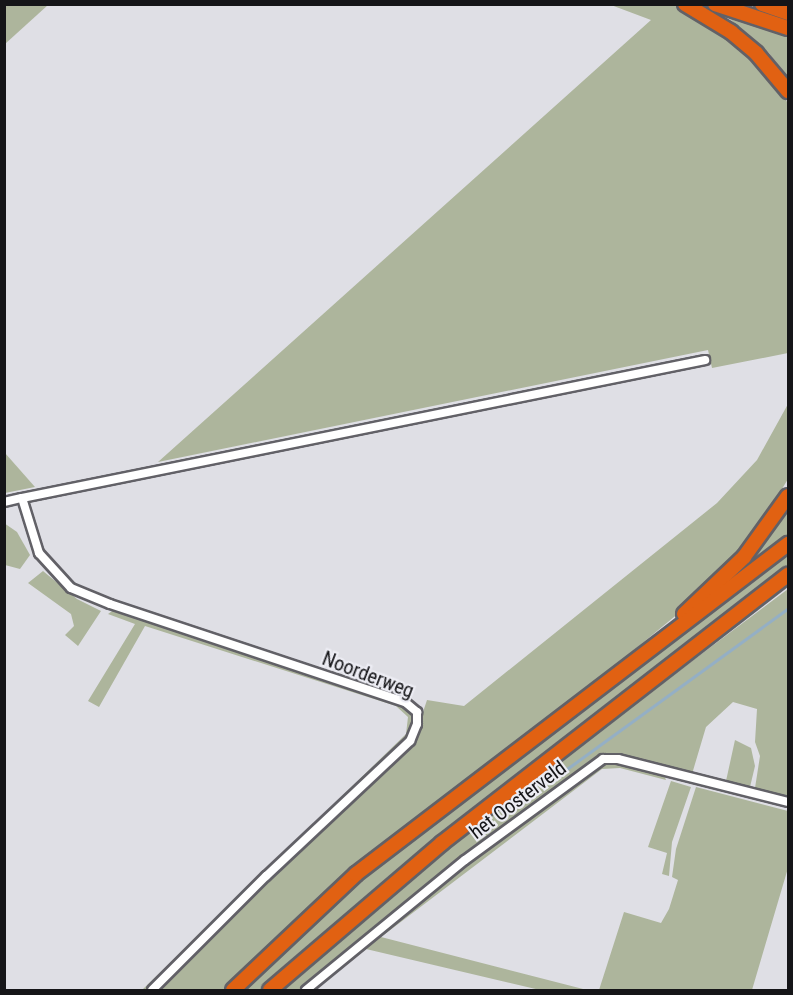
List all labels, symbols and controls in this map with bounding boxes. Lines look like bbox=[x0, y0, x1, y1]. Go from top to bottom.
street label: Noorderweg bbox=[319, 647, 417, 703]
street label: het Oosterveld bbox=[465, 756, 571, 844]

